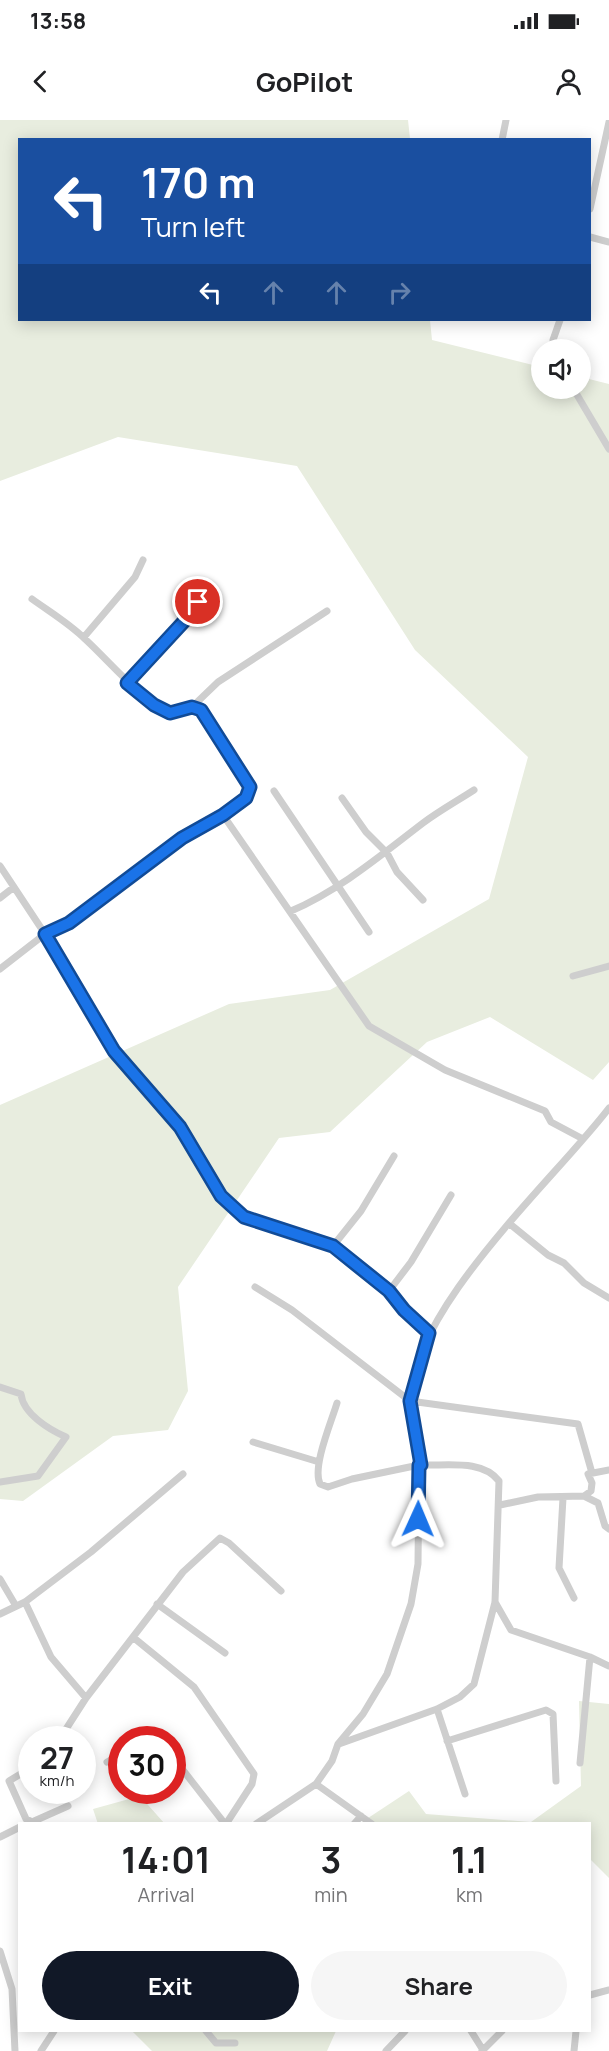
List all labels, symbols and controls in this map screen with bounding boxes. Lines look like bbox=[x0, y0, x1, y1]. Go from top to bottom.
text: 13:58 bbox=[30, 6, 86, 36]
text: GoPilot bbox=[256, 63, 353, 100]
icon: back bbox=[24, 65, 57, 98]
icon: person bbox=[552, 65, 585, 98]
text: 170 m bbox=[141, 153, 256, 211]
icon: left bbox=[42, 162, 120, 240]
text: Turn left bbox=[141, 208, 245, 245]
icon: left bbox=[194, 276, 227, 309]
icon: ahead bbox=[257, 276, 290, 309]
icon: ahead bbox=[320, 276, 353, 309]
icon: right bbox=[383, 276, 416, 309]
map controls bbox=[531, 339, 591, 399]
button: sound bbox=[531, 339, 591, 399]
pin bbox=[172, 576, 223, 627]
icon: arrive bbox=[181, 585, 214, 618]
position arrow bbox=[386, 1487, 450, 1551]
speed limit sign: 30 bbox=[108, 1726, 186, 1804]
text: 27 bbox=[40, 1737, 74, 1778]
text: km/h bbox=[40, 1770, 74, 1791]
text: 14:01 bbox=[121, 1835, 211, 1884]
text: 3 bbox=[320, 1835, 341, 1884]
text: 1.1 bbox=[451, 1835, 488, 1884]
text: Arrival bbox=[138, 1881, 195, 1908]
text: min bbox=[314, 1881, 348, 1908]
text: km bbox=[456, 1881, 483, 1908]
button: Exit bbox=[42, 1951, 299, 2020]
button: Share bbox=[311, 1951, 567, 2020]

